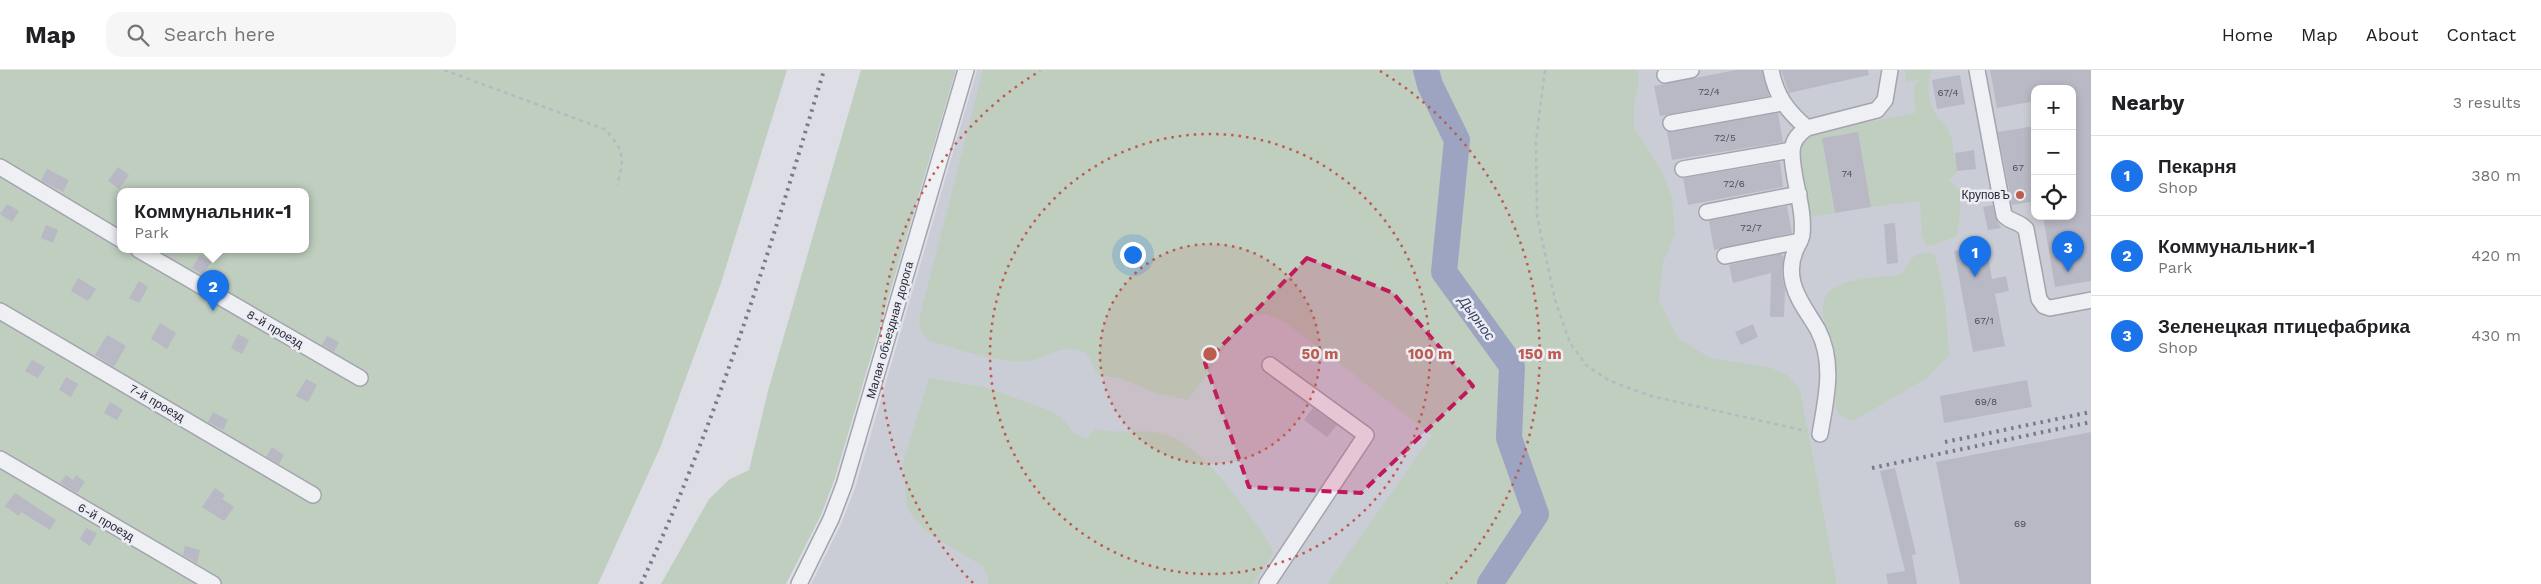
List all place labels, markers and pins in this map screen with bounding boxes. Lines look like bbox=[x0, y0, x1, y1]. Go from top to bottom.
place label: КруповЪ bbox=[1961, 188, 2010, 202]
marker: КруповЪ bbox=[2014, 189, 2026, 201]
pin: 3 bbox=[2052, 231, 2084, 272]
pin: 1 bbox=[1959, 236, 1991, 277]
pin: 2 bbox=[197, 270, 229, 311]
centre of rings bbox=[1201, 345, 1219, 363]

